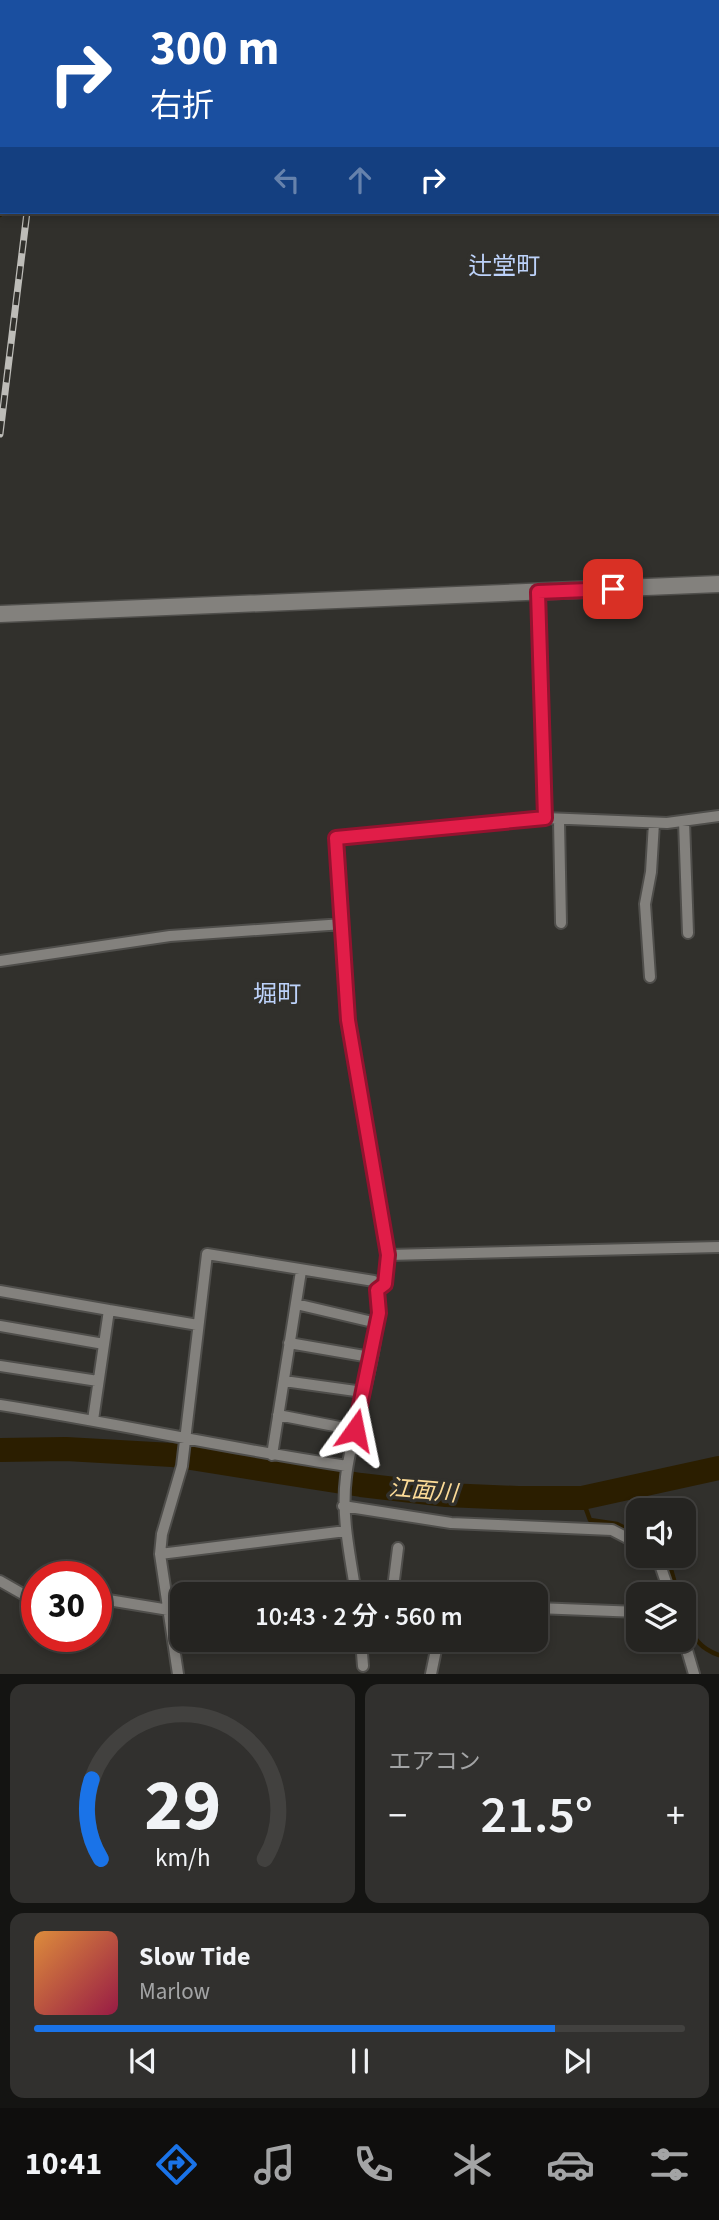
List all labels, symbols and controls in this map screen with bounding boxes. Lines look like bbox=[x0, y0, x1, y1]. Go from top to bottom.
text: 300 m bbox=[150, 14, 279, 84]
icon: right bbox=[35, 28, 126, 119]
text: 右折 bbox=[150, 83, 214, 129]
icon: left bbox=[268, 161, 306, 199]
icon: ahead bbox=[341, 161, 379, 199]
icon: right bbox=[414, 161, 452, 199]
district label: 辻堂町 bbox=[468, 249, 540, 284]
pin bbox=[583, 559, 643, 619]
icon: arrive bbox=[594, 570, 632, 608]
district label: 堀町 bbox=[253, 977, 301, 1012]
position arrow bbox=[318, 1393, 392, 1467]
water label: 江面川 bbox=[387, 1471, 462, 1510]
map controls bbox=[626, 1498, 696, 1652]
button: sound bbox=[626, 1498, 696, 1568]
speed limit sign: 30 bbox=[21, 1561, 112, 1652]
button: layers bbox=[626, 1582, 696, 1652]
text: 10:43 · 2 分 · 560 m bbox=[255, 1598, 463, 1635]
text: エアコン bbox=[389, 1745, 481, 1778]
text: 29 bbox=[144, 1755, 221, 1859]
text: 21.5° bbox=[481, 1779, 593, 1853]
text: − bbox=[389, 1789, 407, 1843]
text: + bbox=[666, 1789, 685, 1843]
text: km/h bbox=[155, 1840, 210, 1876]
text: Slow Tide bbox=[139, 1938, 250, 1975]
text: Marlow bbox=[139, 1975, 210, 2008]
icon: previous bbox=[124, 2042, 162, 2080]
icon: pause bbox=[341, 2042, 379, 2080]
icon: next bbox=[558, 2042, 596, 2080]
icon: directions bbox=[152, 2140, 201, 2189]
icon: music bbox=[250, 2140, 299, 2189]
icon: phone bbox=[349, 2140, 398, 2189]
icon: climate bbox=[448, 2140, 497, 2189]
icon: car bbox=[546, 2140, 595, 2189]
icon: filters bbox=[645, 2140, 694, 2189]
text: 10:41 bbox=[25, 2141, 102, 2187]

